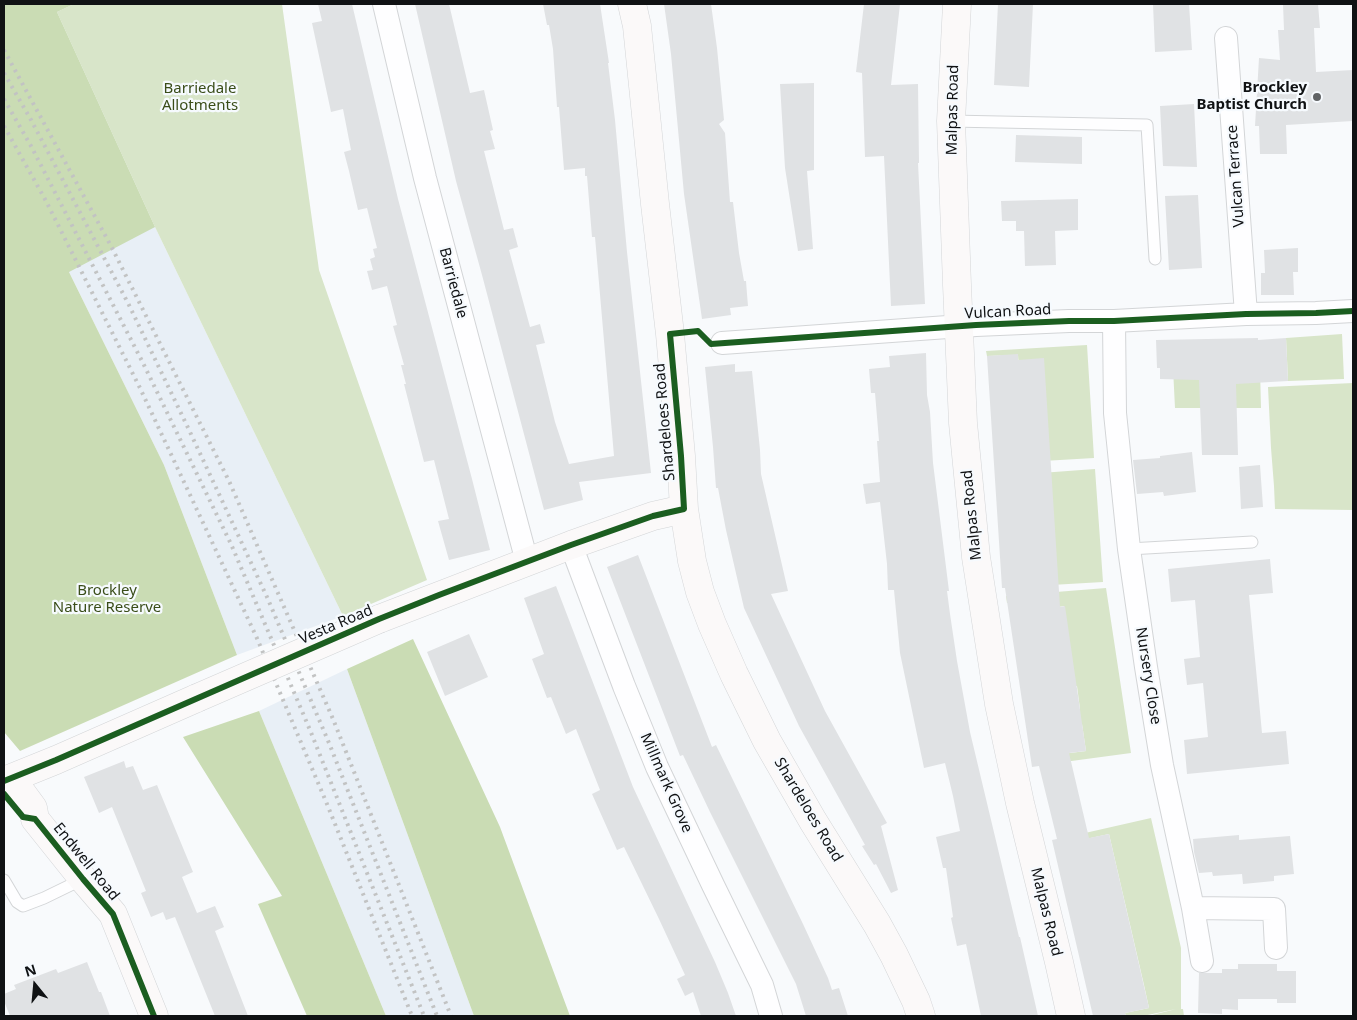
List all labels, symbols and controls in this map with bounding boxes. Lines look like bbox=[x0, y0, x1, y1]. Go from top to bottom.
street label: Malpas Road bbox=[943, 65, 963, 155]
place label: Brockley Baptist Church bbox=[1197, 79, 1307, 114]
park label: Barriedale Allotments bbox=[162, 80, 238, 115]
marker: Brockley Baptist Church bbox=[1311, 91, 1323, 103]
street label: Vulcan Terrace bbox=[1223, 124, 1249, 228]
street label: Barriedale bbox=[435, 245, 471, 321]
street label: Vulcan Road bbox=[964, 301, 1052, 323]
street label: Shardeloes Road bbox=[651, 362, 679, 482]
street label: Malpas Road bbox=[958, 469, 986, 561]
park label: Brockley Nature Reserve bbox=[53, 582, 161, 617]
street label: Vesta Road bbox=[297, 601, 375, 649]
street label: Nursery Close bbox=[1131, 626, 1165, 726]
street label: Millmark Grove bbox=[636, 730, 696, 836]
street label: Shardeloes Road bbox=[770, 755, 846, 865]
street label: Endwell Road bbox=[49, 820, 123, 904]
street label: Malpas Road bbox=[1026, 866, 1066, 958]
text: N bbox=[22, 959, 39, 981]
north arrow bbox=[10, 960, 60, 1010]

